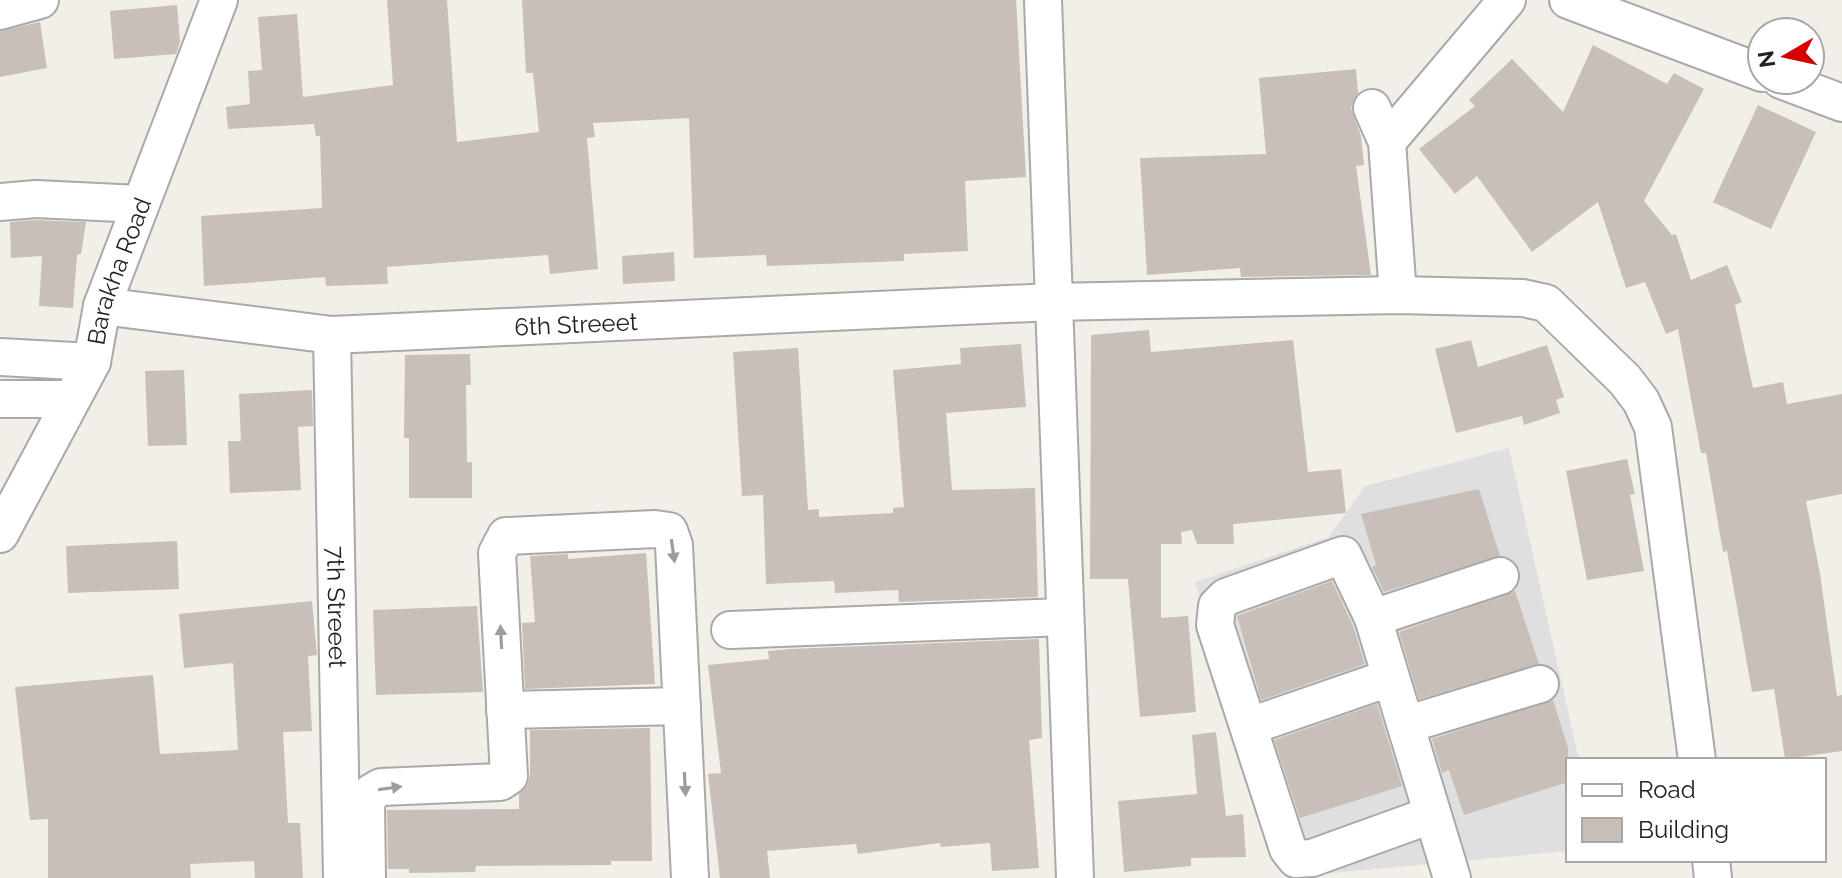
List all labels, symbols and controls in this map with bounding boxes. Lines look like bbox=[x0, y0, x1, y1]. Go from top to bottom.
north arrow bbox=[1746, 16, 1826, 96]
text: N bbox=[1752, 49, 1780, 69]
street label: Barakha Road bbox=[81, 193, 157, 347]
street label: 6th Streeet bbox=[514, 307, 638, 341]
one-way arrow bbox=[667, 539, 680, 564]
street label: 7th Streeet bbox=[321, 546, 353, 668]
one-way arrow bbox=[495, 624, 508, 649]
legend bbox=[1566, 758, 1826, 862]
one-way arrow bbox=[679, 772, 692, 797]
text: Road bbox=[1638, 775, 1696, 804]
one-way arrow bbox=[377, 781, 402, 794]
text: Building bbox=[1638, 815, 1729, 844]

